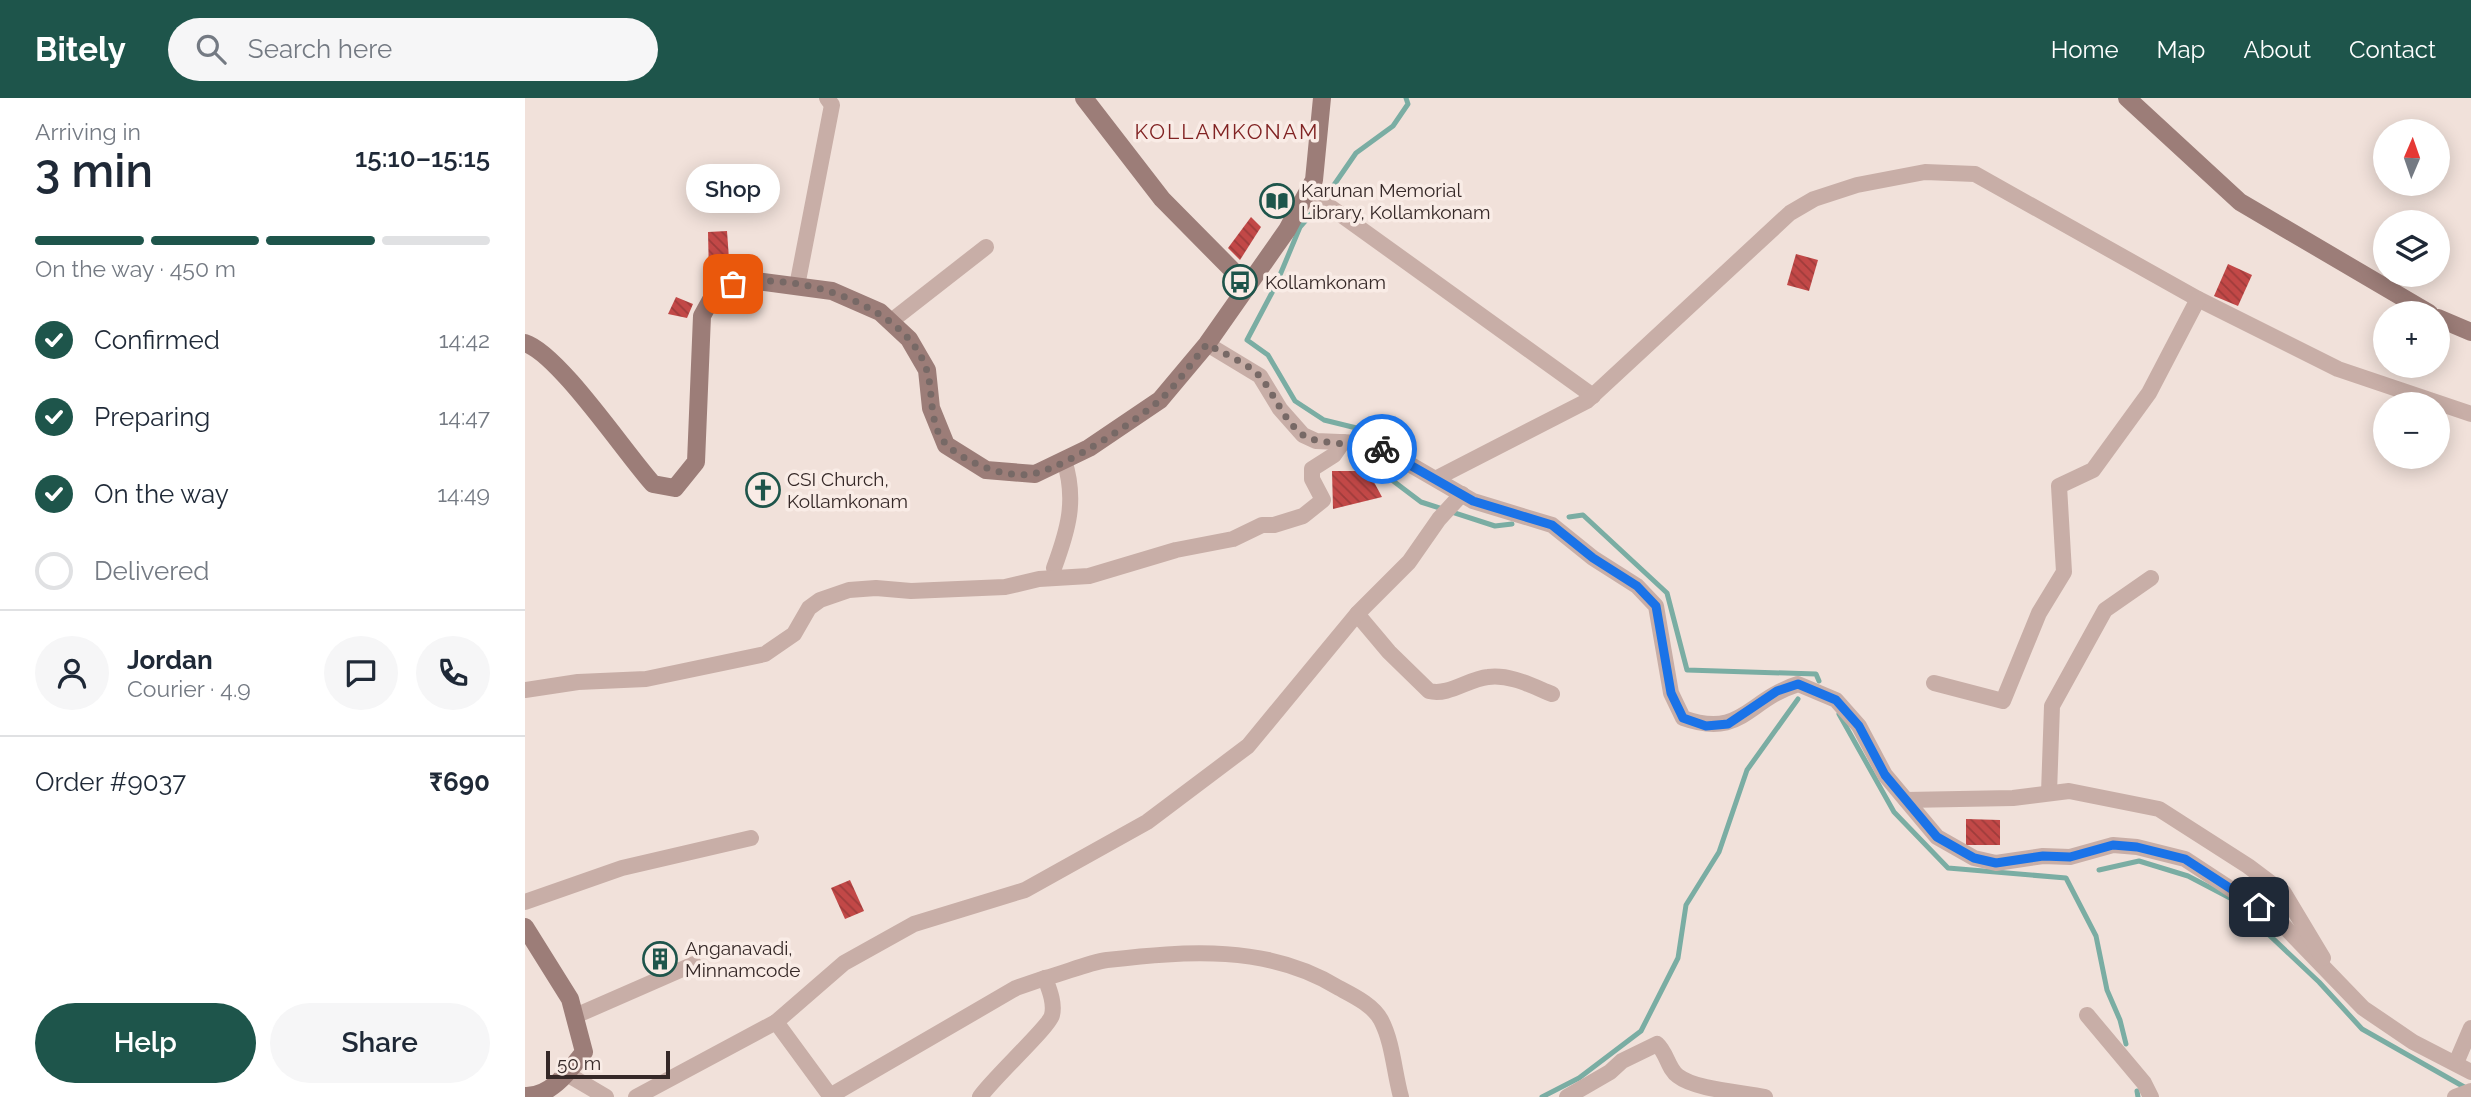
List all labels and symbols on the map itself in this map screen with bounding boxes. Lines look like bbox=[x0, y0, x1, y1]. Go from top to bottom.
district label: KOLLAMKONAM bbox=[1135, 119, 1319, 144]
north arrow bbox=[2373, 119, 2450, 196]
callout: Shop bbox=[686, 165, 780, 214]
place label: Karunan Memorial Library, Kollamkonam bbox=[1301, 179, 1490, 223]
library icon: Karunan Memorial Library, Kollamkonam bbox=[1258, 182, 1296, 220]
pin bbox=[703, 254, 763, 314]
bus stop icon: Kollamkonam bbox=[1221, 263, 1259, 301]
place label: Kollamkonam bbox=[1265, 271, 1386, 293]
courier bbox=[1347, 414, 1417, 484]
place label: CSI Church, Kollamkonam bbox=[787, 468, 908, 512]
church icon: CSI Church, Kollamkonam bbox=[744, 471, 782, 509]
pin bbox=[2229, 877, 2289, 937]
place label: Anganavadi, Minnamcode bbox=[685, 937, 800, 981]
building icon: Anganavadi, Minnamcode bbox=[641, 940, 679, 978]
scale bar bbox=[546, 1048, 670, 1080]

